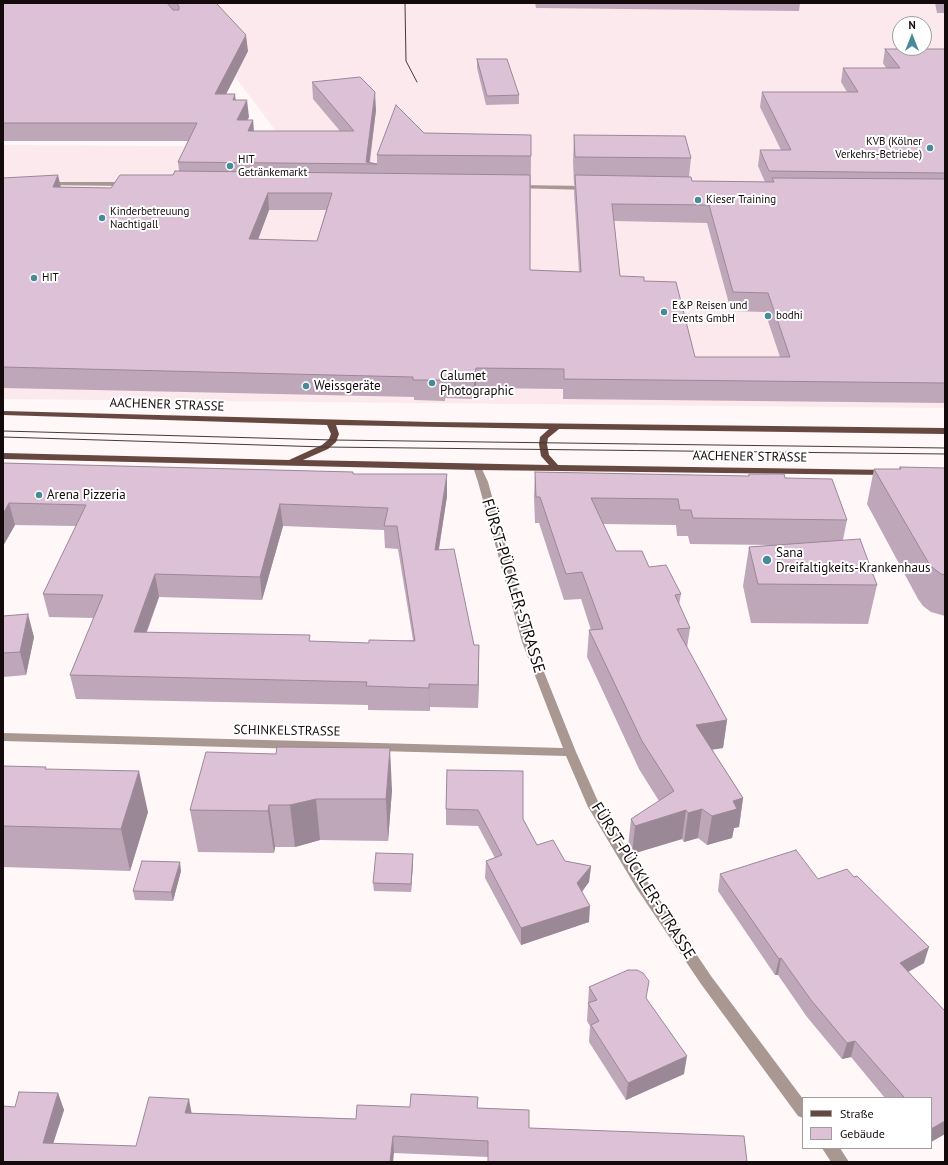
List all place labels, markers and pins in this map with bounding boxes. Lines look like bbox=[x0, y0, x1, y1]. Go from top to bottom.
place label: KVB (Kölner Verkehrs-Betriebe) bbox=[835, 135, 922, 161]
marker: KVB (Kölner Verkehrs-Betriebe) bbox=[925, 143, 935, 153]
place label: HIT Getränkemarkt bbox=[238, 153, 307, 179]
marker: HIT Getränkemarkt bbox=[225, 161, 235, 171]
place label: Kieser Training bbox=[706, 193, 776, 207]
marker: Kieser Training bbox=[693, 195, 703, 205]
place label: Kinderbetreuung Nachtigall bbox=[110, 205, 189, 231]
marker: Kinderbetreuung Nachtigall bbox=[97, 213, 107, 223]
place label: HIT bbox=[42, 271, 59, 285]
marker: HIT bbox=[29, 273, 39, 283]
place label: E&P Reisen und Events GmbH bbox=[672, 299, 748, 325]
marker: E&P Reisen und Events GmbH bbox=[659, 307, 669, 317]
place label: bodhi bbox=[776, 309, 803, 323]
marker: bodhi bbox=[763, 311, 773, 321]
place label: Calumet Photographic bbox=[440, 368, 514, 399]
place label: Weissgeräte bbox=[314, 378, 381, 394]
marker: Calumet Photographic bbox=[427, 378, 437, 388]
marker: Weissgeräte bbox=[301, 381, 311, 391]
place label: Arena Pizzeria bbox=[47, 487, 126, 503]
marker: Arena Pizzeria bbox=[34, 490, 44, 500]
place label: Sana Dreifaltigkeits-Krankenhaus bbox=[776, 545, 930, 576]
marker: Sana Dreifaltigkeits-Krankenhaus bbox=[761, 554, 773, 566]

